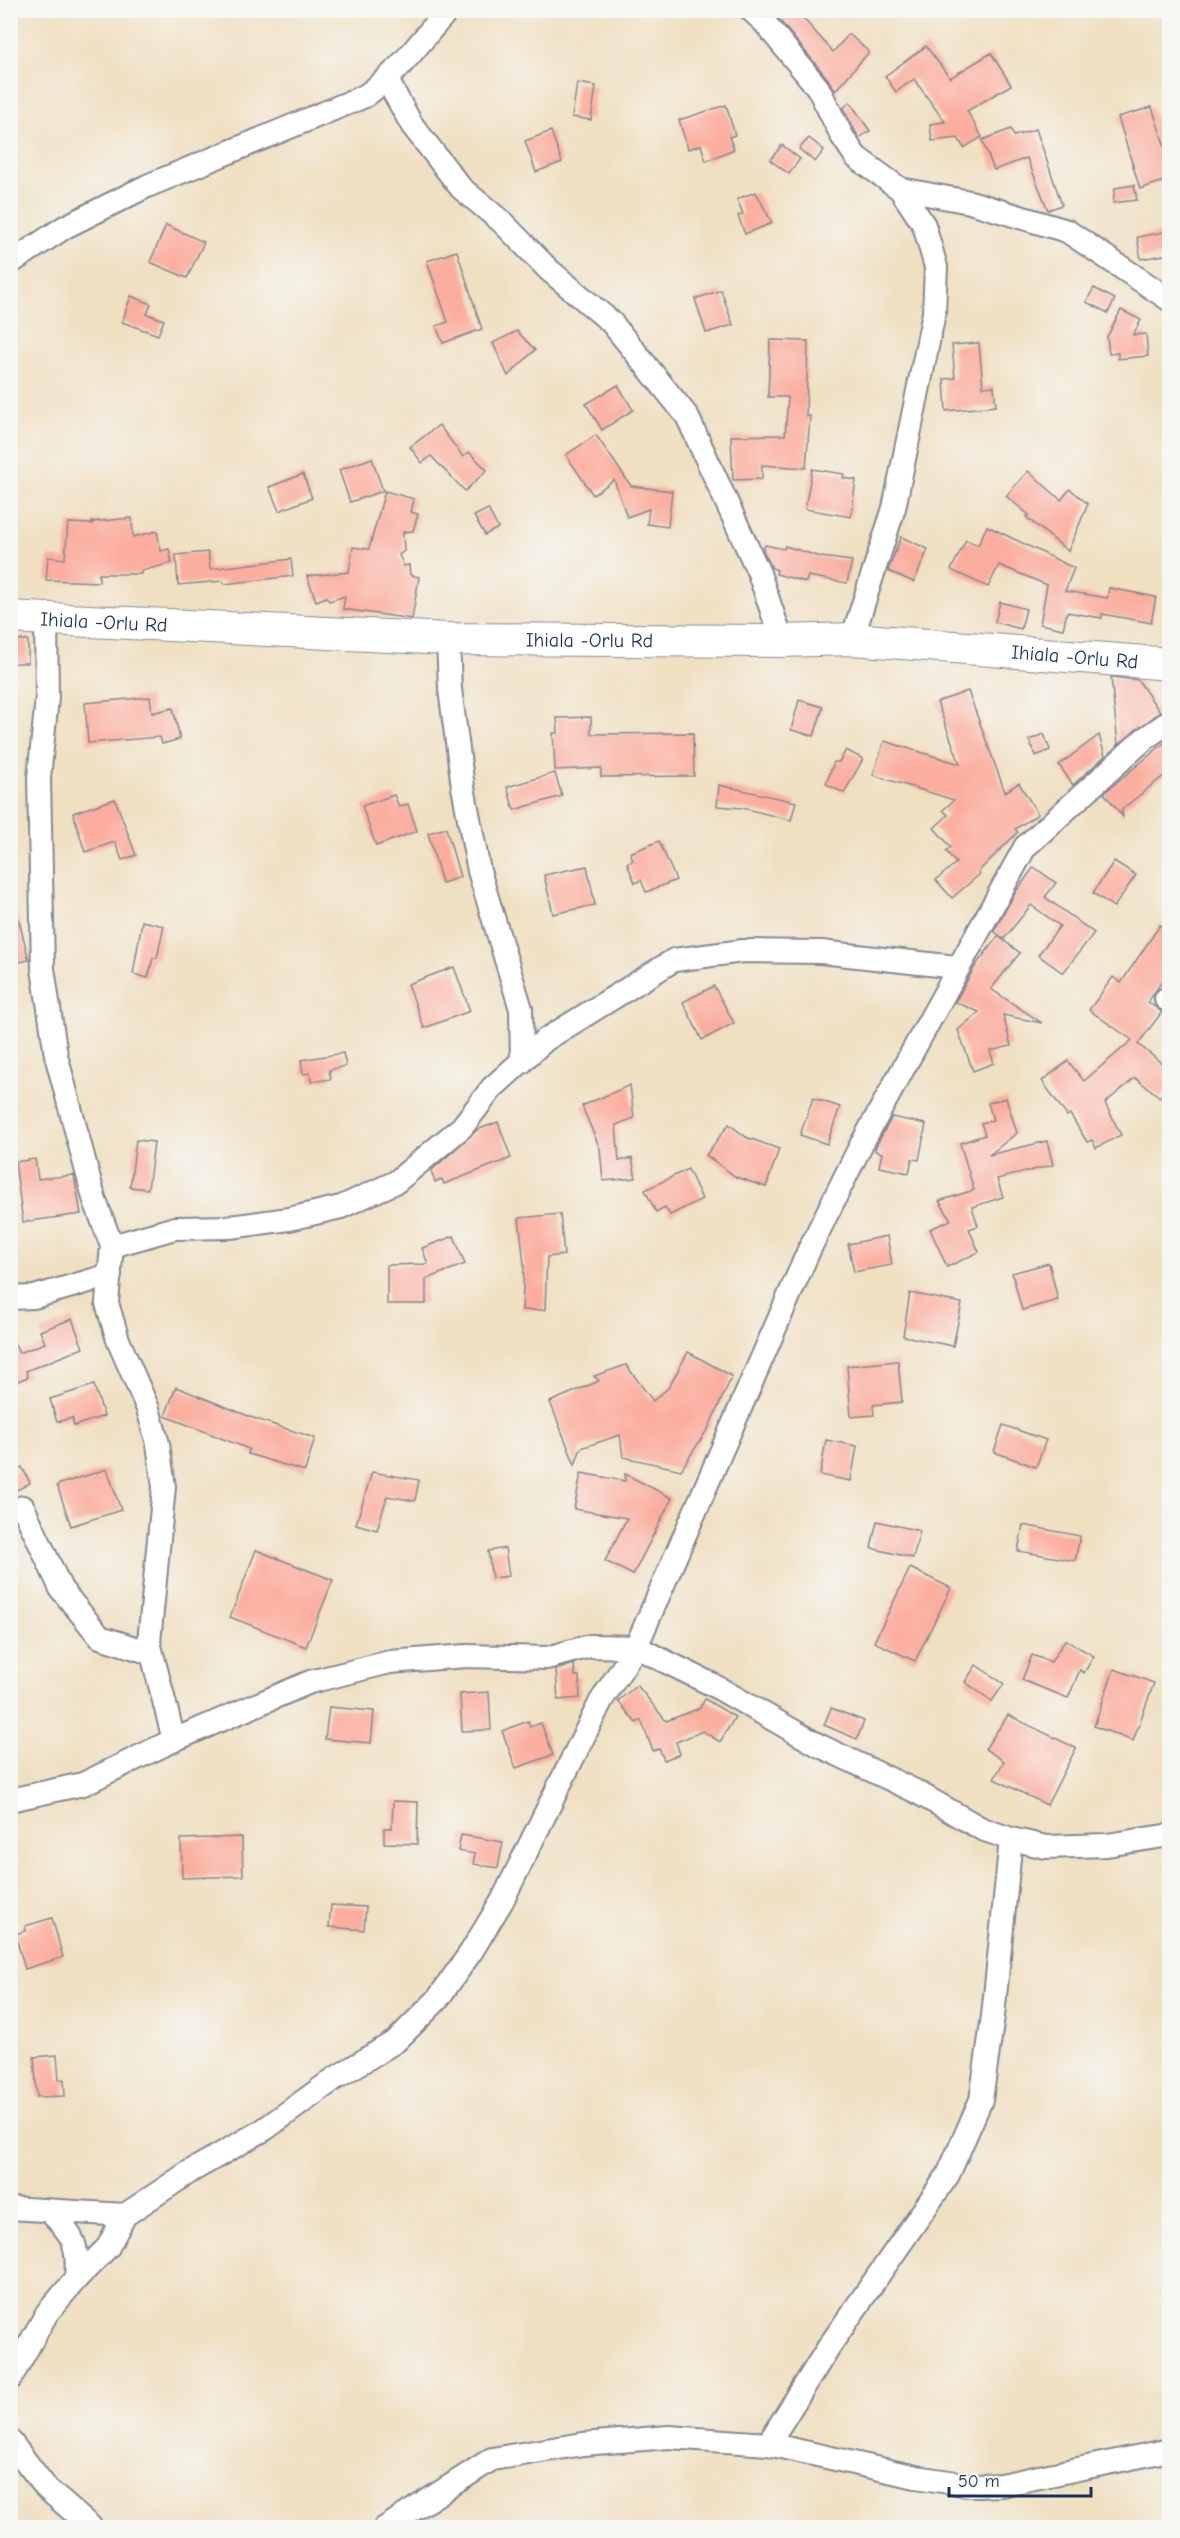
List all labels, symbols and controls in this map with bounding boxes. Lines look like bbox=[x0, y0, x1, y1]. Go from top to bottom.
street label: Ihiala -Orlu Rd bbox=[40, 608, 168, 637]
street label: Ihiala -Orlu Rd bbox=[526, 628, 653, 652]
street label: Ihiala -Orlu Rd bbox=[1010, 641, 1139, 673]
scale bar bbox=[949, 2460, 1092, 2498]
text: 50 m bbox=[958, 2471, 1000, 2492]

